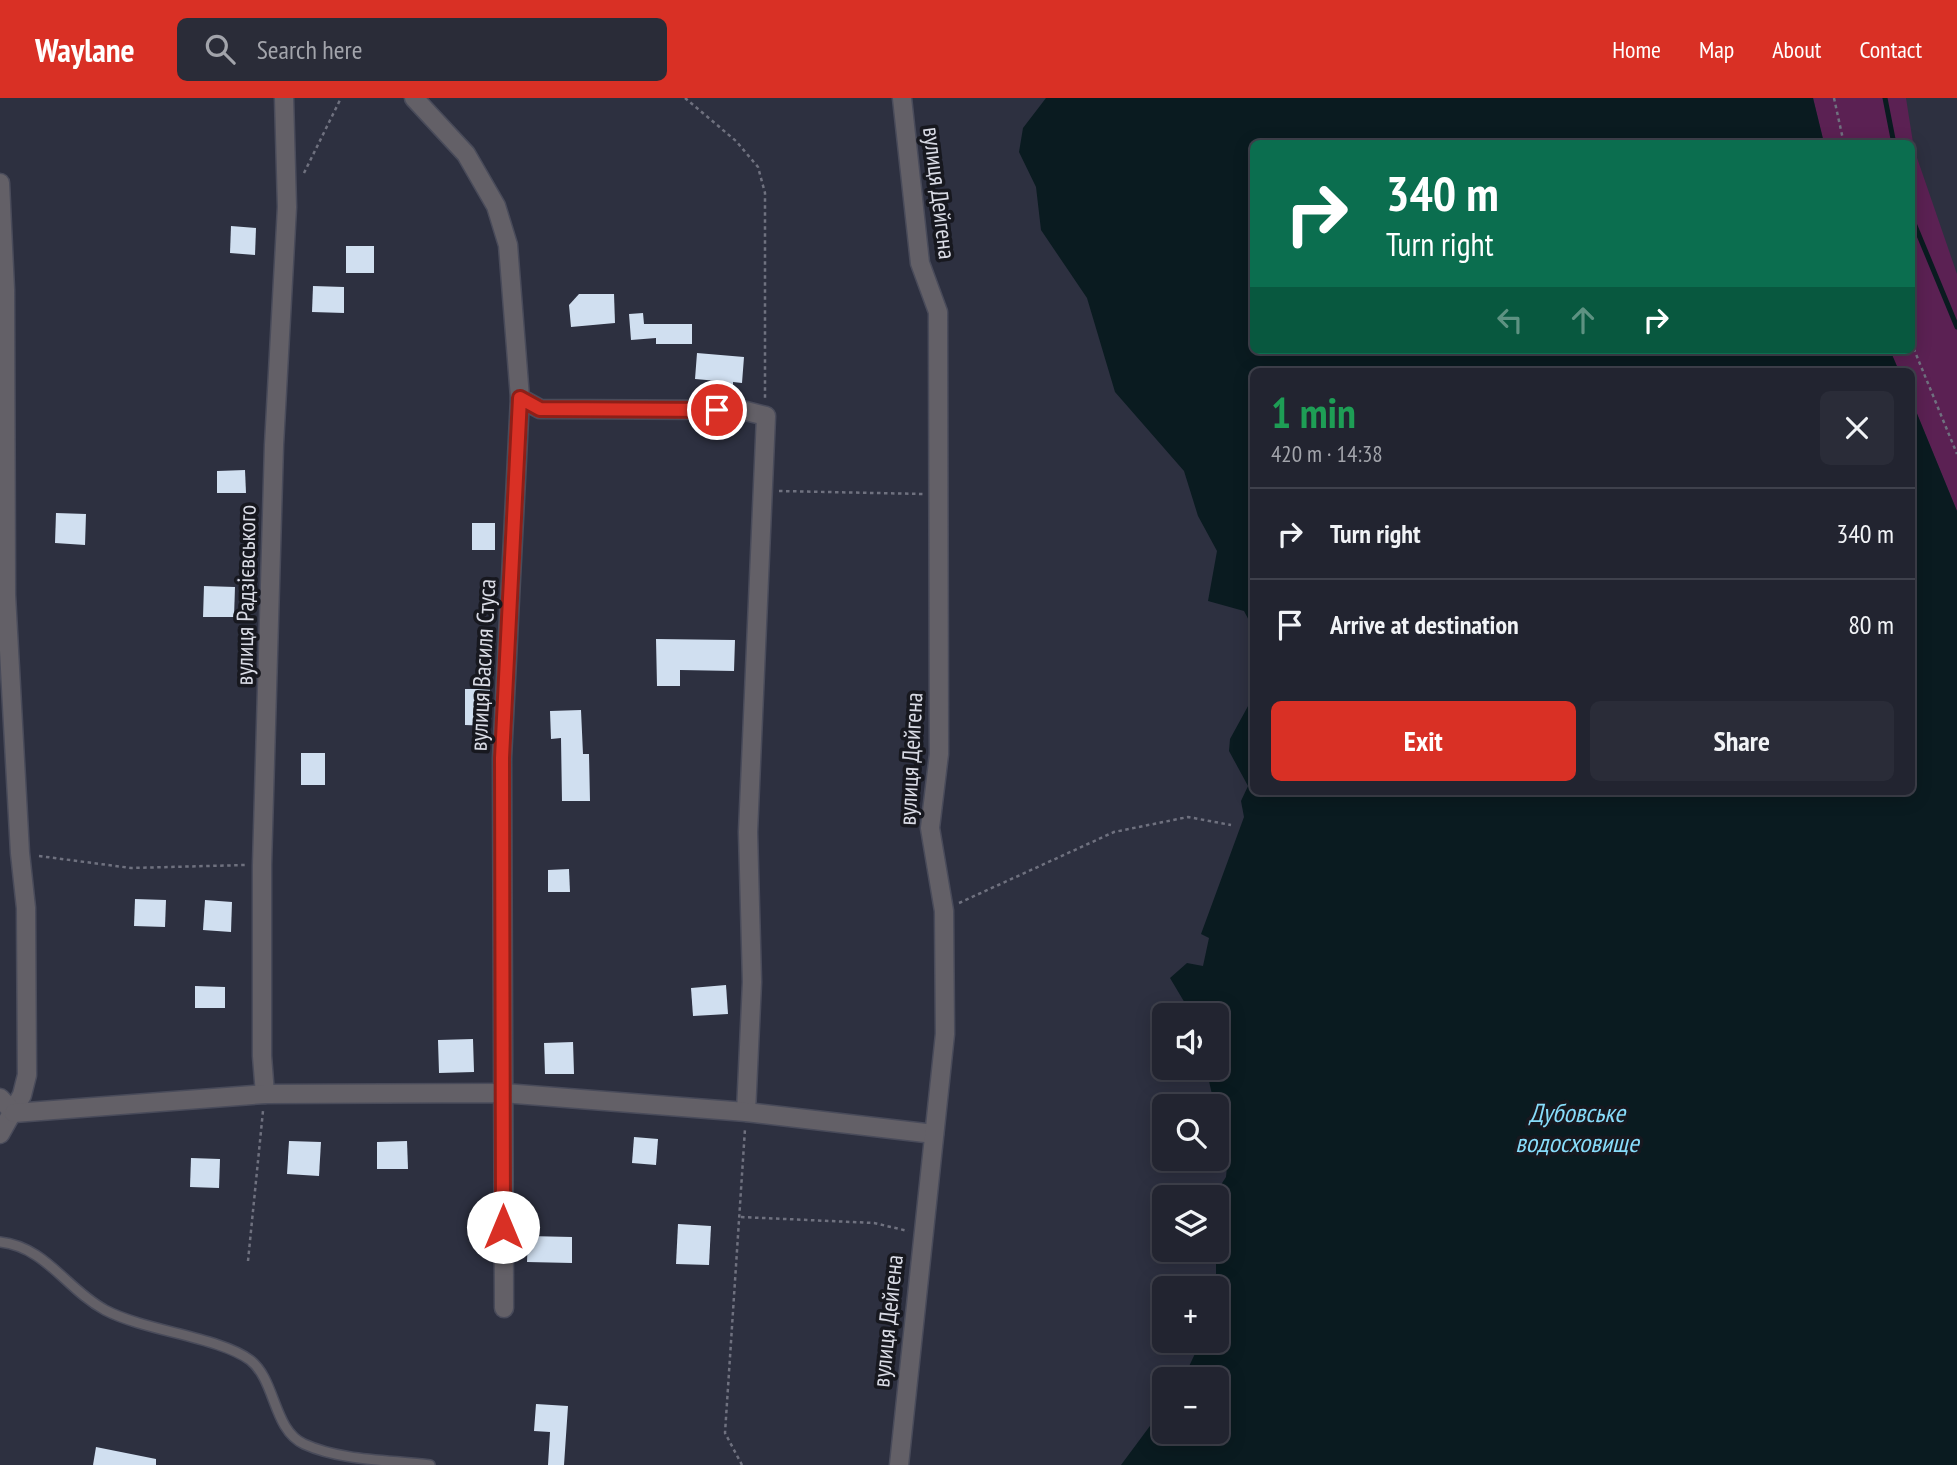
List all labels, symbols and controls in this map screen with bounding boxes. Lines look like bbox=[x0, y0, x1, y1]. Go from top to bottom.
search box bbox=[177, 18, 667, 81]
text: Waylane bbox=[35, 28, 135, 71]
icon: search bbox=[201, 30, 239, 68]
text: Search here bbox=[257, 33, 362, 66]
text: Home bbox=[1612, 34, 1661, 65]
text: Map bbox=[1699, 34, 1734, 65]
text: About bbox=[1772, 34, 1821, 65]
text: Contact bbox=[1859, 34, 1922, 65]
street label: вулиця Дейгена bbox=[916, 125, 963, 261]
text: 340 m bbox=[1386, 161, 1499, 225]
icon: right bbox=[1271, 168, 1362, 259]
text: Turn right bbox=[1386, 223, 1494, 265]
icon: left bbox=[1491, 301, 1529, 339]
icon: ahead bbox=[1564, 301, 1602, 339]
icon: right bbox=[1637, 301, 1675, 339]
pin bbox=[687, 380, 747, 440]
text: 1 min bbox=[1271, 385, 1356, 440]
icon: arrive bbox=[698, 391, 736, 429]
button: close bbox=[1820, 391, 1894, 465]
text: 420 m · 14:38 bbox=[1271, 439, 1383, 468]
street label: вулиця Радзієвського bbox=[228, 504, 263, 686]
icon: right bbox=[1271, 515, 1309, 553]
text: Turn right bbox=[1330, 517, 1421, 550]
text: 340 m bbox=[1836, 517, 1894, 550]
street label: вулиця Василя Стуса bbox=[463, 578, 502, 752]
icon: arrive bbox=[1271, 606, 1309, 644]
text: Arrive at destination bbox=[1330, 608, 1519, 641]
text: 80 m bbox=[1848, 608, 1894, 641]
street label: вулиця Дейгена bbox=[892, 692, 929, 826]
button: Exit bbox=[1271, 701, 1576, 781]
button: Share bbox=[1590, 701, 1894, 781]
map controls bbox=[1152, 1003, 1229, 1444]
button: sound bbox=[1152, 1003, 1229, 1080]
button: search bbox=[1152, 1094, 1229, 1171]
water label: Дубовське водосховище bbox=[1515, 1096, 1641, 1159]
button: layers bbox=[1152, 1185, 1229, 1262]
position arrow bbox=[466, 1190, 540, 1264]
street label: вулиця Дейгена bbox=[865, 1253, 910, 1389]
button: + bbox=[1152, 1276, 1229, 1353]
button: − bbox=[1152, 1367, 1229, 1444]

